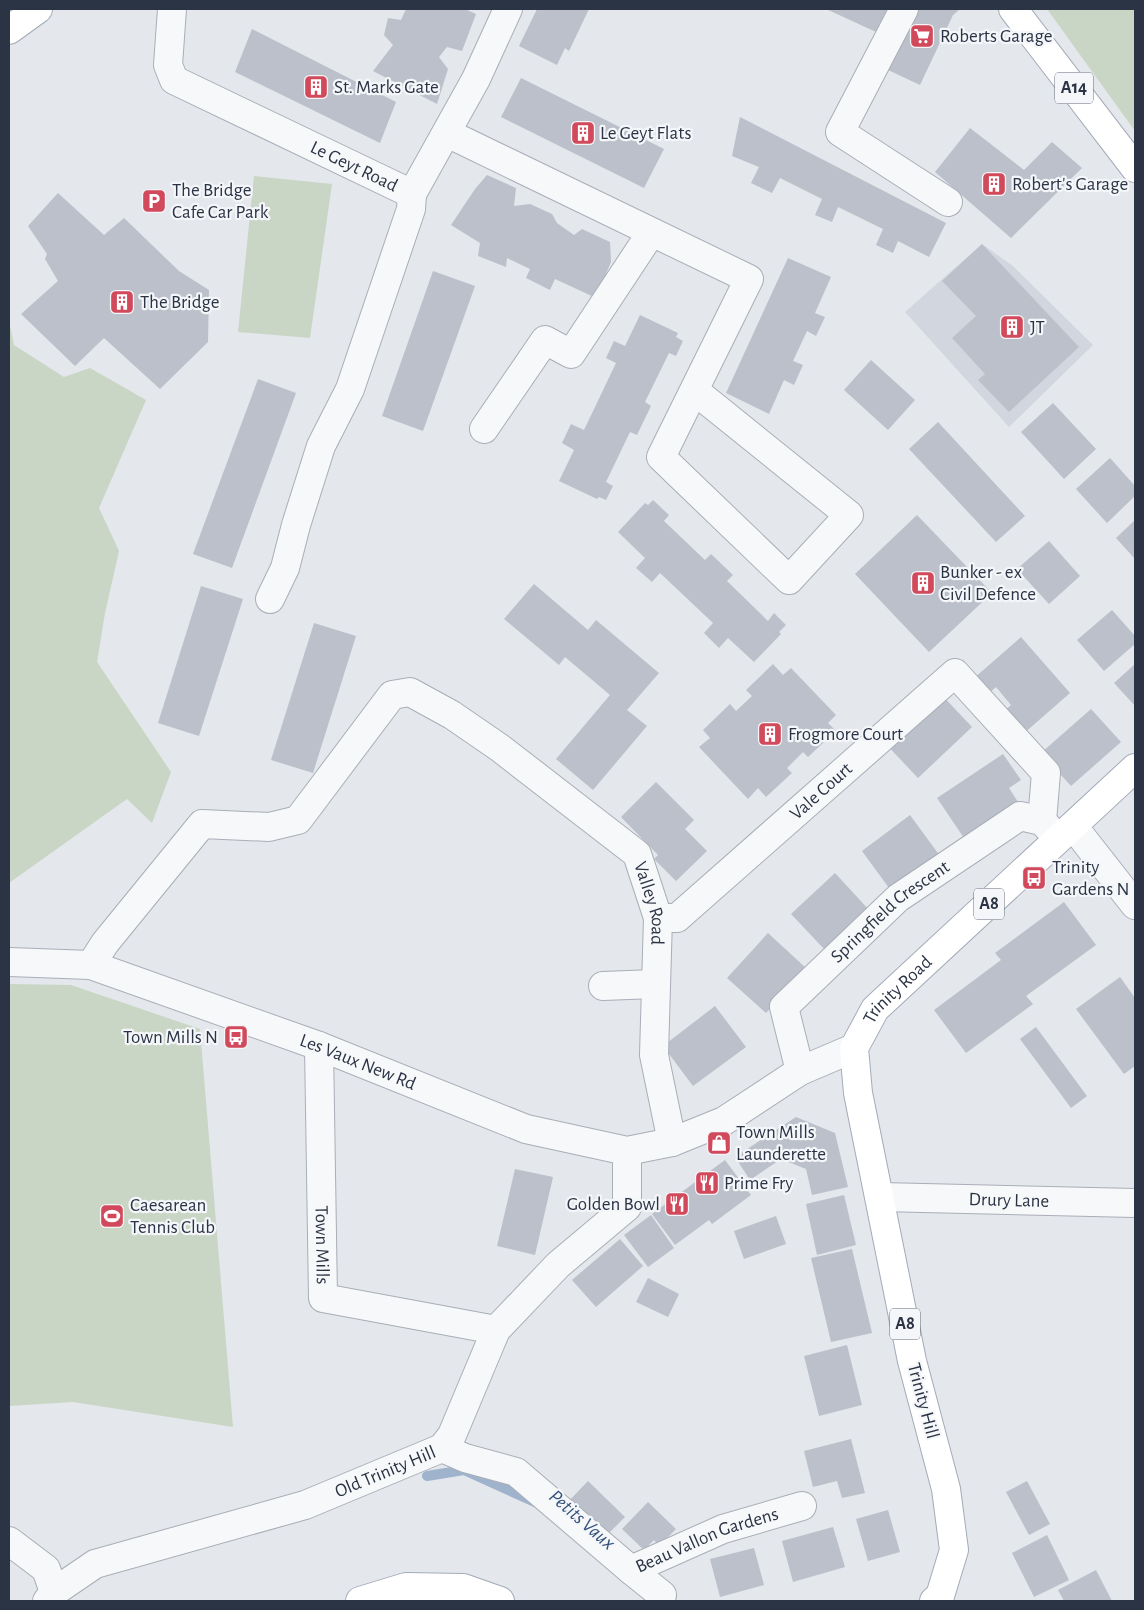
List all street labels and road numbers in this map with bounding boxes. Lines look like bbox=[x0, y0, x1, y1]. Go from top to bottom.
road number: A14 bbox=[1055, 73, 1093, 104]
street label: Le Geyt Road bbox=[307, 137, 401, 195]
street label: Vale Court bbox=[786, 759, 856, 823]
street label: Springfield Crescent bbox=[827, 857, 953, 966]
street label: Valley Road bbox=[631, 859, 668, 945]
road number: A8 bbox=[974, 889, 1004, 920]
street label: Trinity Road bbox=[860, 952, 935, 1027]
street label: Les Vaux New Rd bbox=[297, 1030, 419, 1093]
street label: Drury Lane bbox=[968, 1190, 1050, 1210]
street label: Town Mills bbox=[312, 1205, 332, 1285]
road number: A8 bbox=[890, 1308, 920, 1340]
street label: Trinity Hill bbox=[904, 1361, 942, 1441]
street label: Old Trinity Hill bbox=[332, 1442, 438, 1501]
street label: Beau Vallon Gardens bbox=[633, 1504, 780, 1576]

